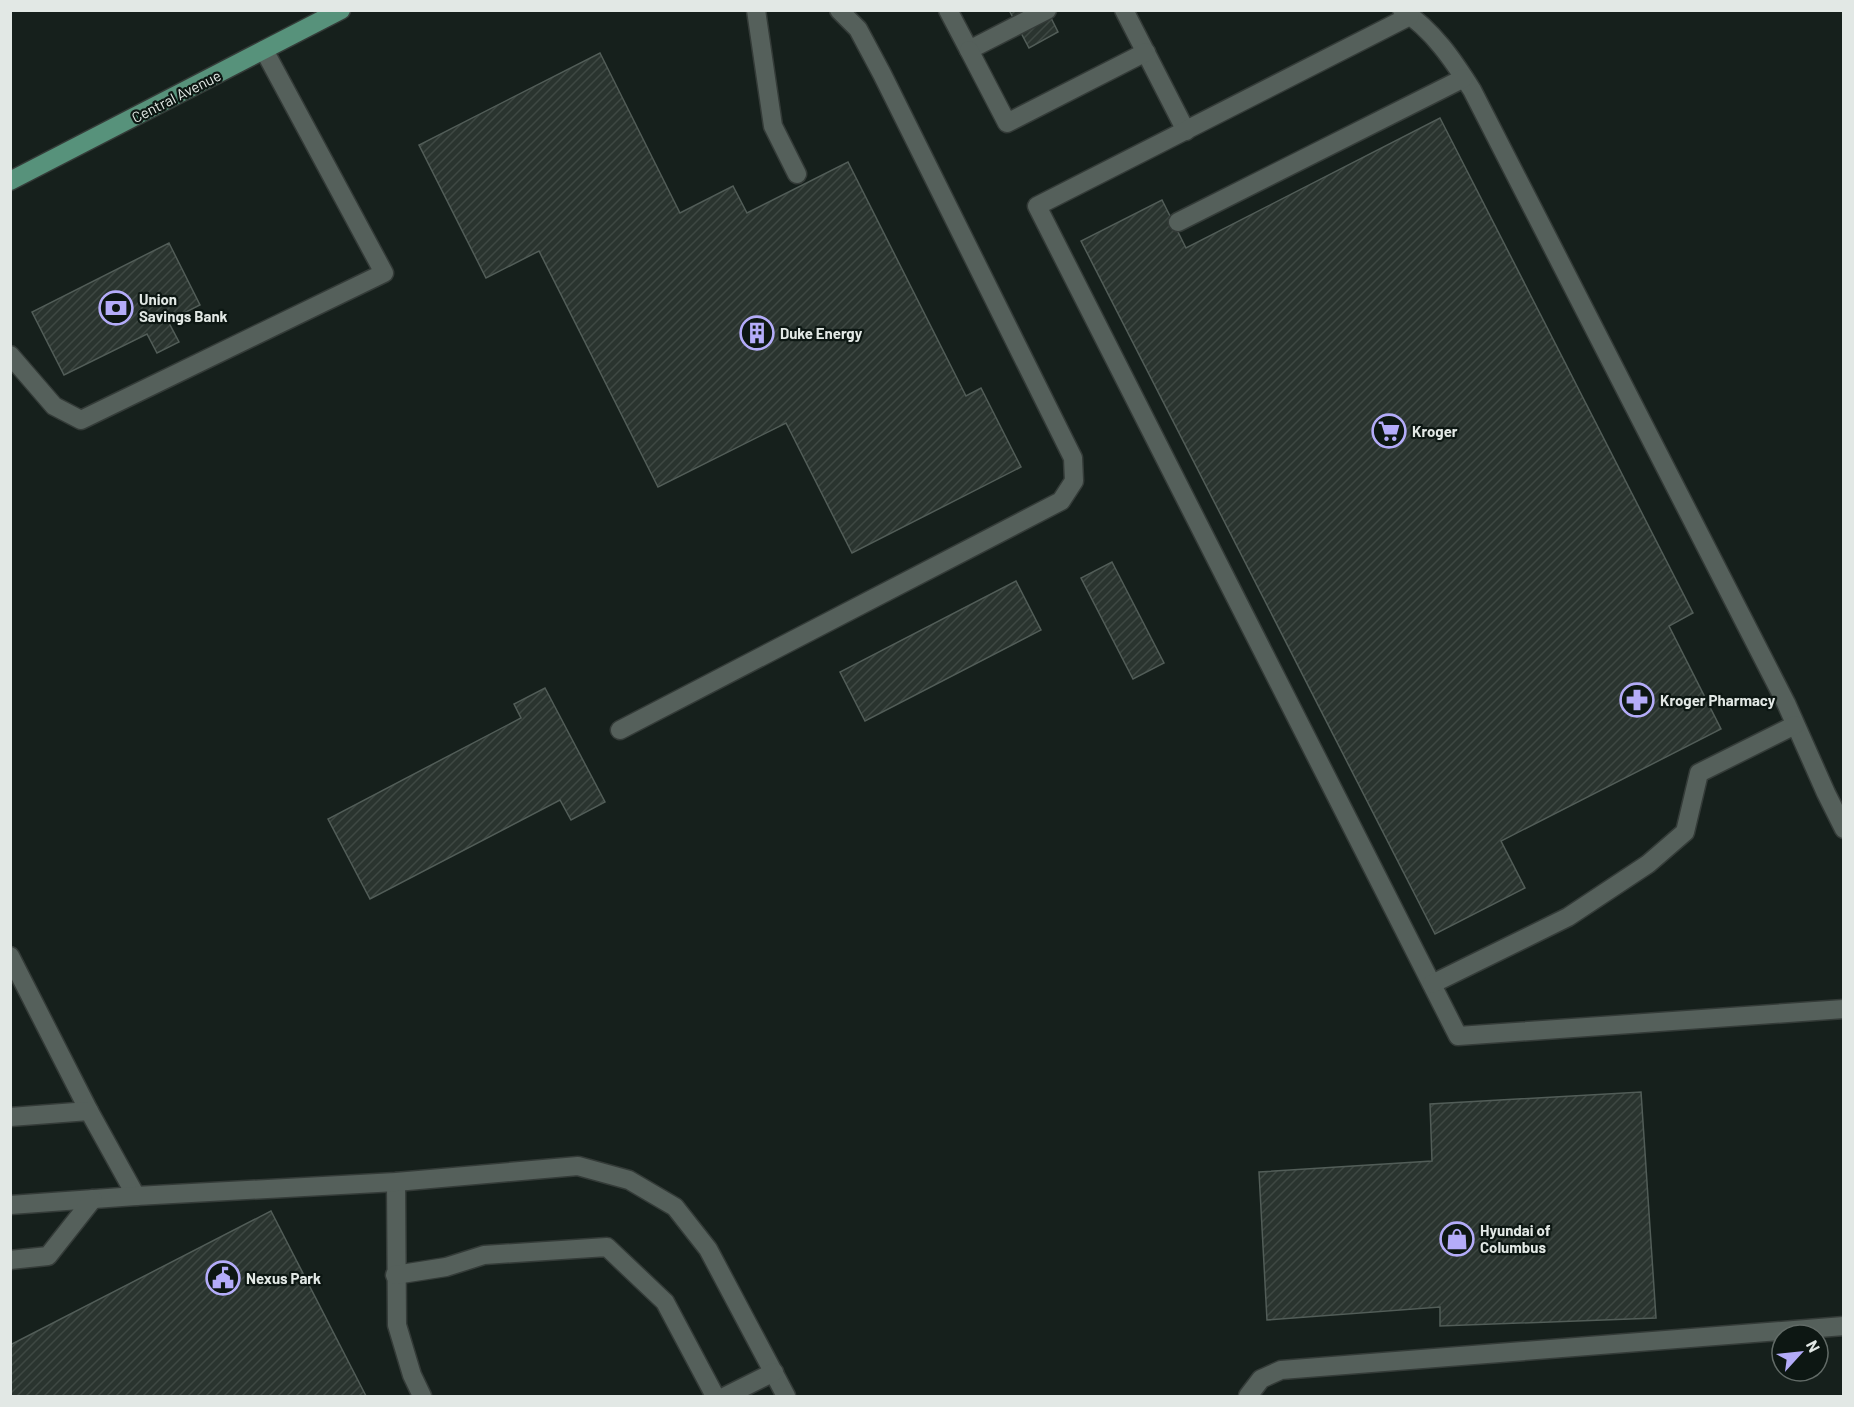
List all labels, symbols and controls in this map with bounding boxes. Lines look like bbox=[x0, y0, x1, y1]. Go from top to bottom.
street label: Central Avenue bbox=[128, 66, 224, 126]
bank icon: Union Savings Bank bbox=[98, 290, 134, 326]
place label: Union Savings Bank bbox=[139, 290, 228, 325]
building icon: Duke Energy bbox=[739, 315, 775, 351]
place label: Duke Energy bbox=[780, 324, 863, 342]
supermarket icon: Kroger bbox=[1371, 413, 1407, 449]
place label: Kroger bbox=[1412, 422, 1458, 440]
pharmacy icon: Kroger Pharmacy bbox=[1619, 682, 1655, 718]
place label: Kroger Pharmacy bbox=[1660, 691, 1776, 709]
shop icon: Hyundai of Columbus bbox=[1439, 1221, 1475, 1257]
place label: Hyundai of Columbus bbox=[1480, 1221, 1551, 1256]
public building icon: Nexus Park bbox=[205, 1260, 241, 1296]
place label: Nexus Park bbox=[246, 1269, 321, 1287]
north arrow bbox=[1770, 1323, 1830, 1383]
text: N bbox=[1803, 1337, 1825, 1355]

